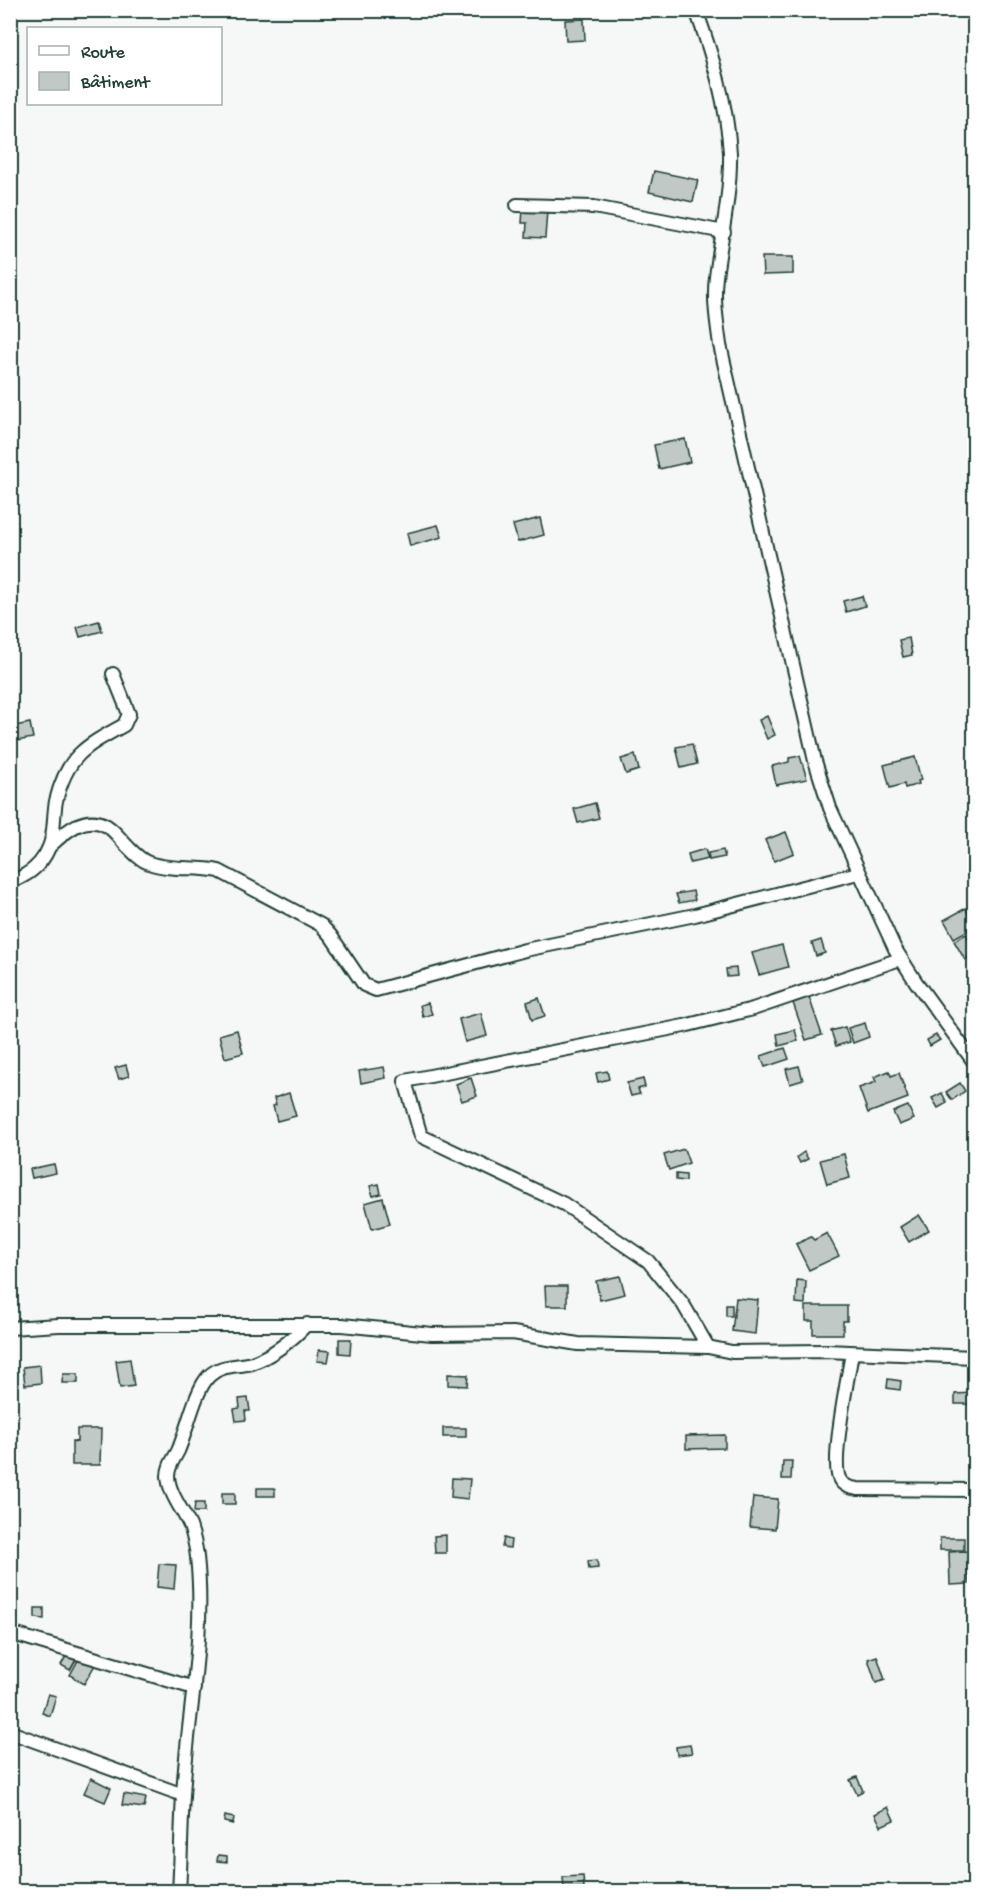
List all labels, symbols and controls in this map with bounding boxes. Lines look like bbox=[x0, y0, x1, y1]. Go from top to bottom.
legend bbox=[27, 27, 222, 105]
text: Route bbox=[81, 43, 126, 64]
text: Bâtiment bbox=[80, 73, 151, 94]

